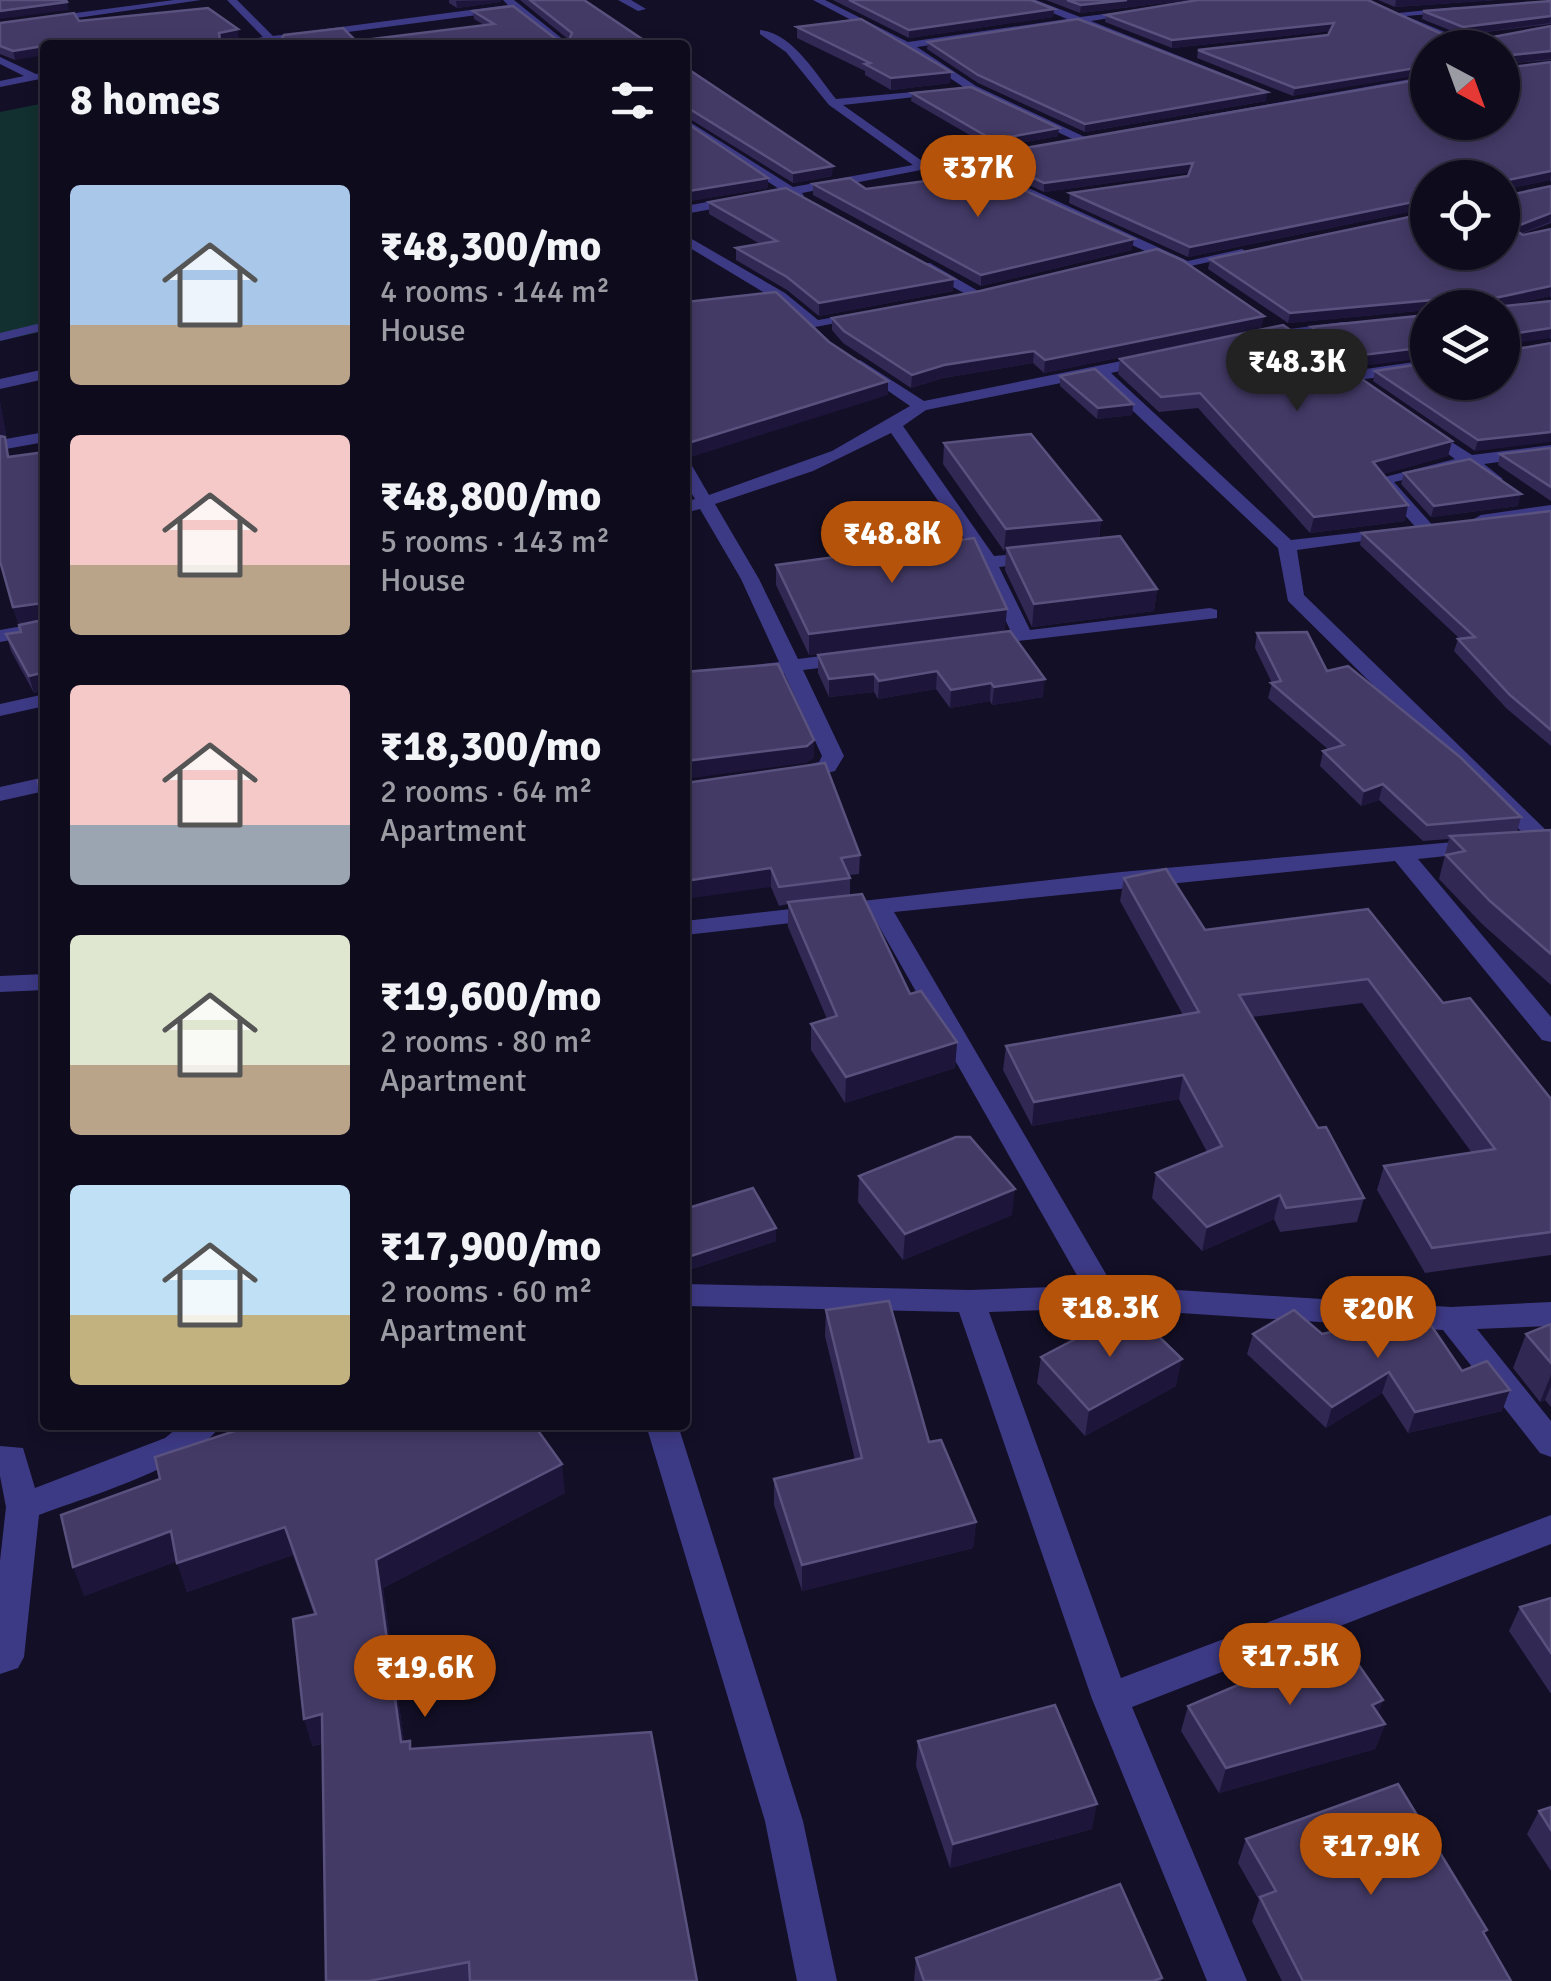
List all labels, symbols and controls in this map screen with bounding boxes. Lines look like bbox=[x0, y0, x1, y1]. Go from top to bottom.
north arrow bbox=[1410, 30, 1520, 140]
map controls bbox=[1410, 30, 1520, 400]
icon: filters bbox=[605, 73, 660, 128]
text: 8 homes bbox=[70, 75, 220, 126]
pin: ₹37K bbox=[919, 135, 1037, 220]
text: ₹37K bbox=[942, 148, 1014, 187]
button: locate bbox=[1410, 160, 1520, 270]
text: ₹48,300/mo bbox=[380, 221, 601, 272]
icon: home bbox=[150, 225, 270, 345]
text: 4 rooms · 144 m² bbox=[380, 272, 610, 311]
button: layers bbox=[1410, 290, 1520, 400]
text: House bbox=[380, 311, 466, 350]
pin: ₹48.3K bbox=[1216, 329, 1378, 414]
text: ₹48.3K bbox=[1248, 342, 1346, 381]
text: ₹48,800/mo bbox=[380, 471, 601, 522]
icon: home bbox=[150, 475, 270, 595]
pin: ₹48.8K bbox=[811, 501, 973, 586]
text: ₹48.8K bbox=[843, 514, 941, 553]
text: 5 rooms · 143 m² bbox=[380, 522, 610, 561]
text: House bbox=[380, 561, 466, 600]
text: ₹18,300/mo bbox=[380, 721, 601, 772]
icon: home bbox=[150, 725, 270, 845]
text: 2 rooms · 64 m² bbox=[380, 772, 593, 811]
text: Apartment bbox=[380, 811, 527, 850]
text: ₹19,600/mo bbox=[380, 971, 601, 1022]
icon: home bbox=[150, 975, 270, 1095]
text: 2 rooms · 80 m² bbox=[380, 1022, 593, 1061]
text: Apartment bbox=[380, 1061, 527, 1100]
text: ₹17,900/mo bbox=[380, 1221, 601, 1272]
icon: home bbox=[150, 1225, 270, 1345]
text: 2 rooms · 60 m² bbox=[380, 1272, 593, 1311]
pin: ₹18.3K bbox=[1029, 1275, 1191, 1360]
pin: ₹20K bbox=[1319, 1276, 1437, 1361]
text: ₹18.3K bbox=[1061, 1288, 1159, 1327]
text: ₹20K bbox=[1342, 1289, 1414, 1328]
text: Apartment bbox=[380, 1311, 527, 1350]
pin: ₹17.5K bbox=[1209, 1623, 1371, 1708]
pin: ₹19.6K bbox=[344, 1635, 506, 1720]
text: ₹17.5K bbox=[1241, 1636, 1339, 1675]
text: ₹19.6K bbox=[376, 1648, 474, 1687]
pin: ₹17.9K bbox=[1290, 1813, 1452, 1898]
text: ₹17.9K bbox=[1322, 1826, 1420, 1865]

